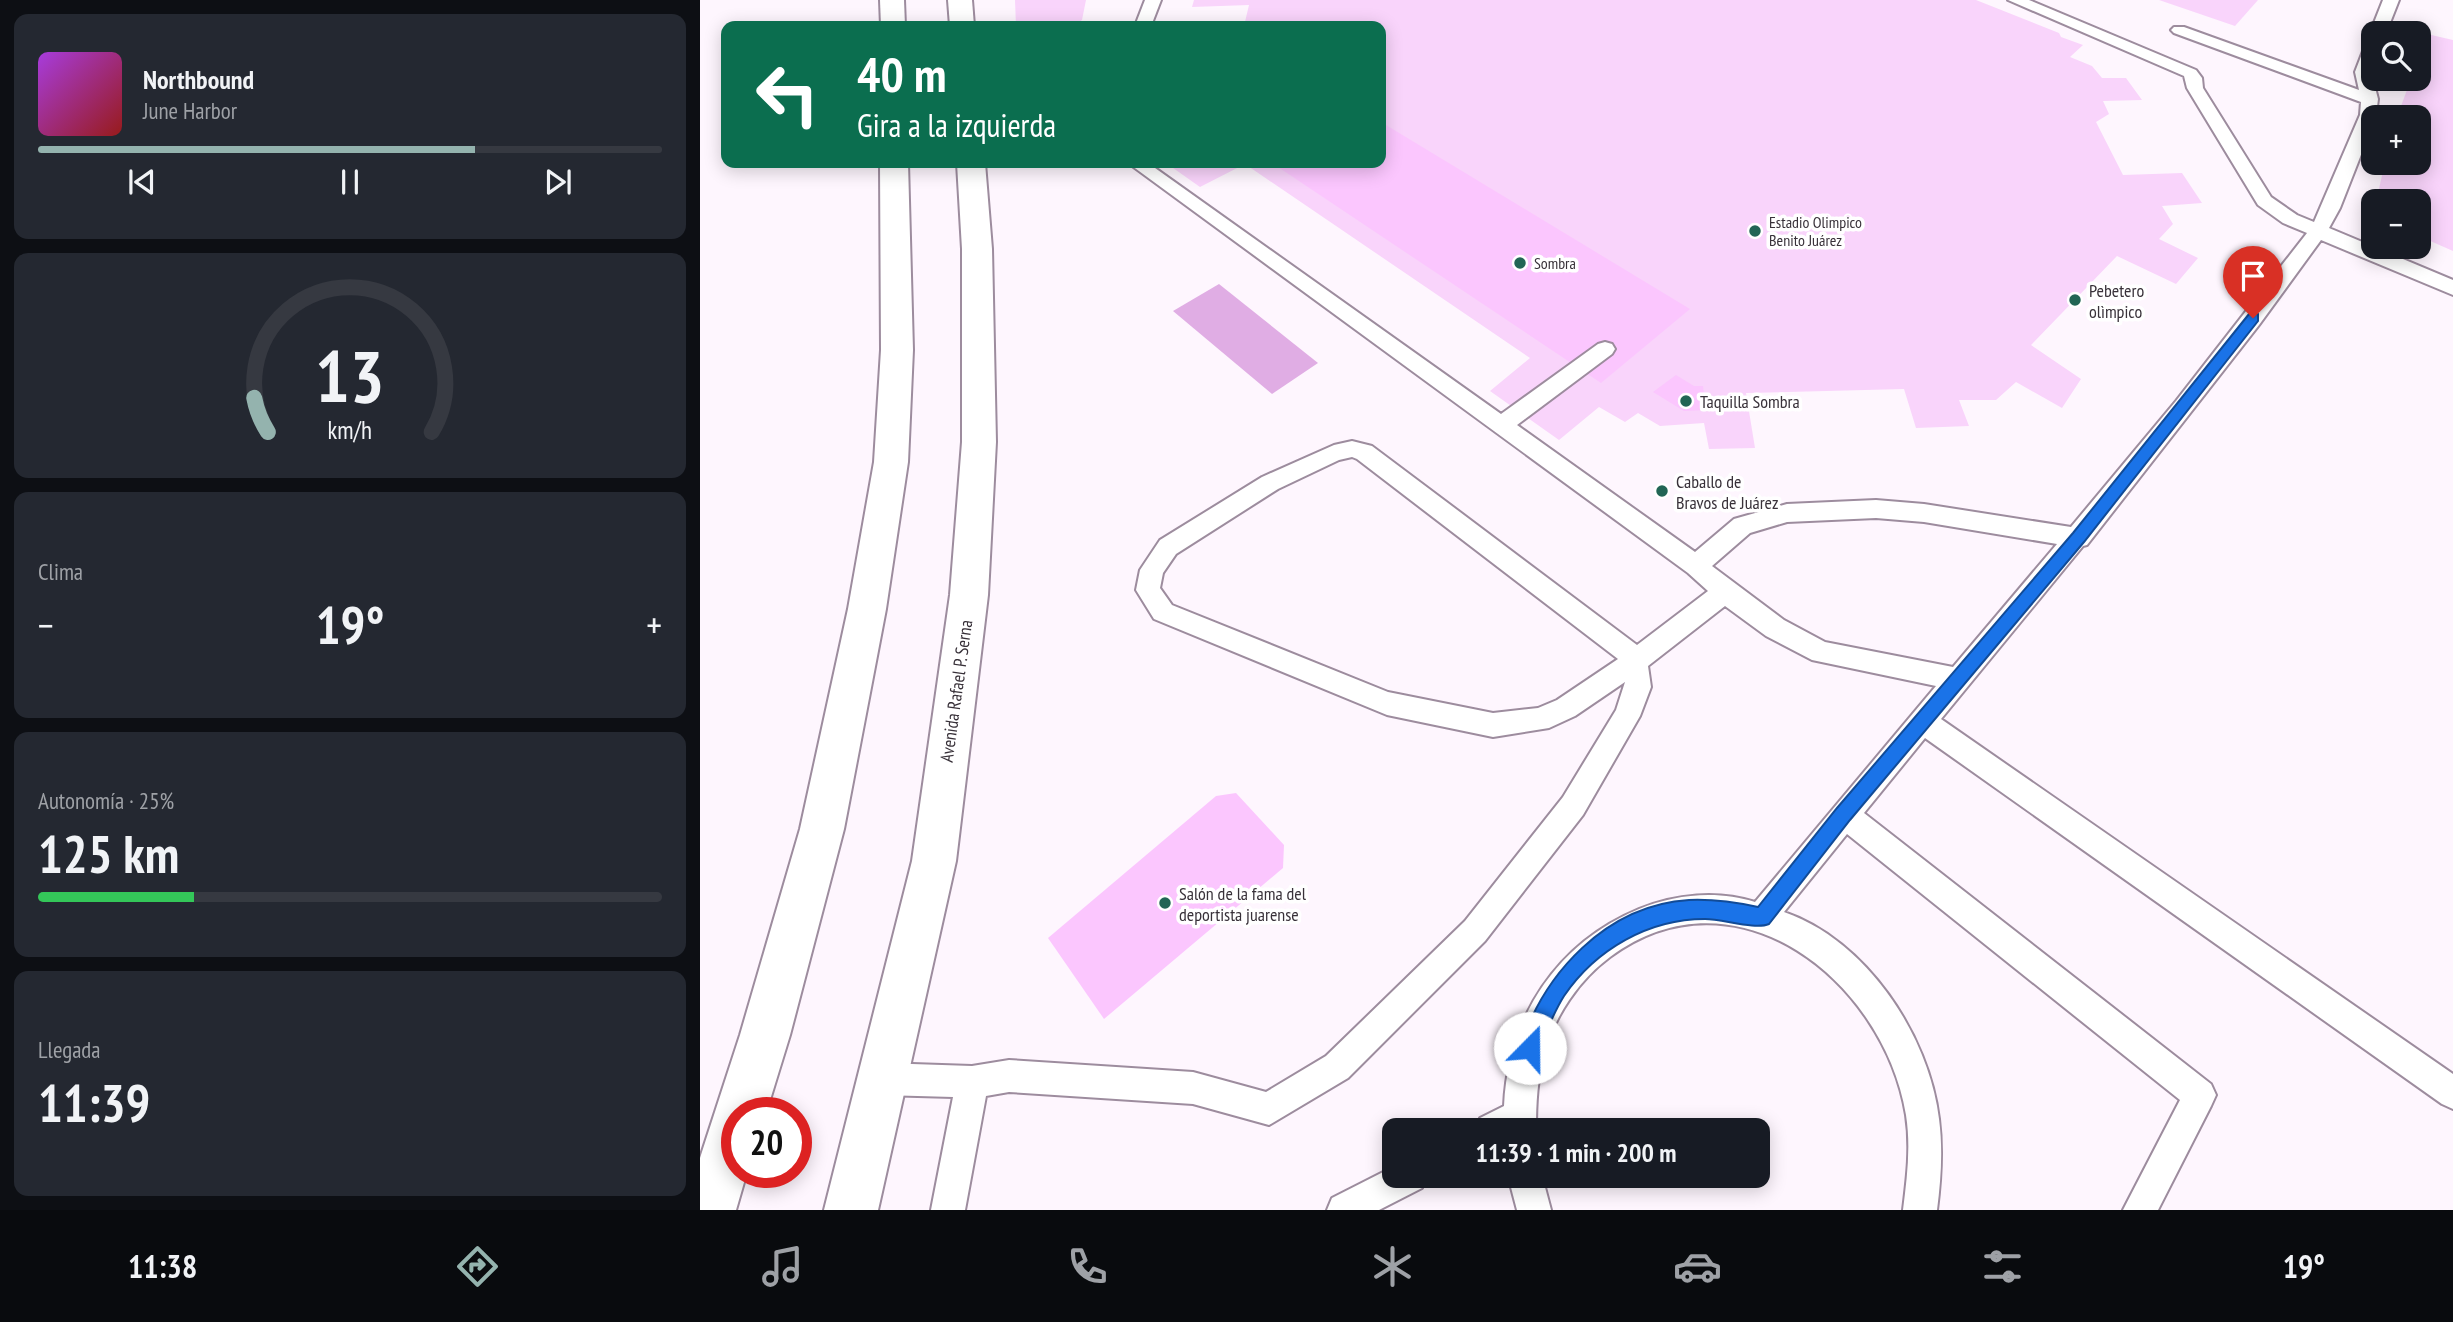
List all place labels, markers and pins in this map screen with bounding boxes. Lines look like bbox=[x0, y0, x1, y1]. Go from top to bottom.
place label: Estadio Olimpico Benito Juárez bbox=[1769, 212, 1862, 250]
marker: Estadio Olimpico Benito Juárez bbox=[1747, 223, 1763, 239]
pin bbox=[2223, 246, 2283, 318]
place label: Sombra bbox=[1534, 253, 1576, 273]
marker: Sombra bbox=[1512, 255, 1528, 271]
place label: Pebetero olìmpico bbox=[2089, 279, 2144, 323]
marker: Pebetero olìmpico bbox=[2067, 292, 2083, 308]
place label: Taquilla Sombra bbox=[1700, 390, 1800, 413]
marker: Taquilla Sombra bbox=[1678, 393, 1694, 409]
place label: Caballo de Bravos de Juárez bbox=[1676, 470, 1778, 514]
marker: Caballo de Bravos de Juárez bbox=[1654, 483, 1670, 499]
place label: Salón de la fama del deportista juarense bbox=[1179, 882, 1307, 926]
marker: Salón de la fama del deportista juarense bbox=[1157, 895, 1173, 911]

